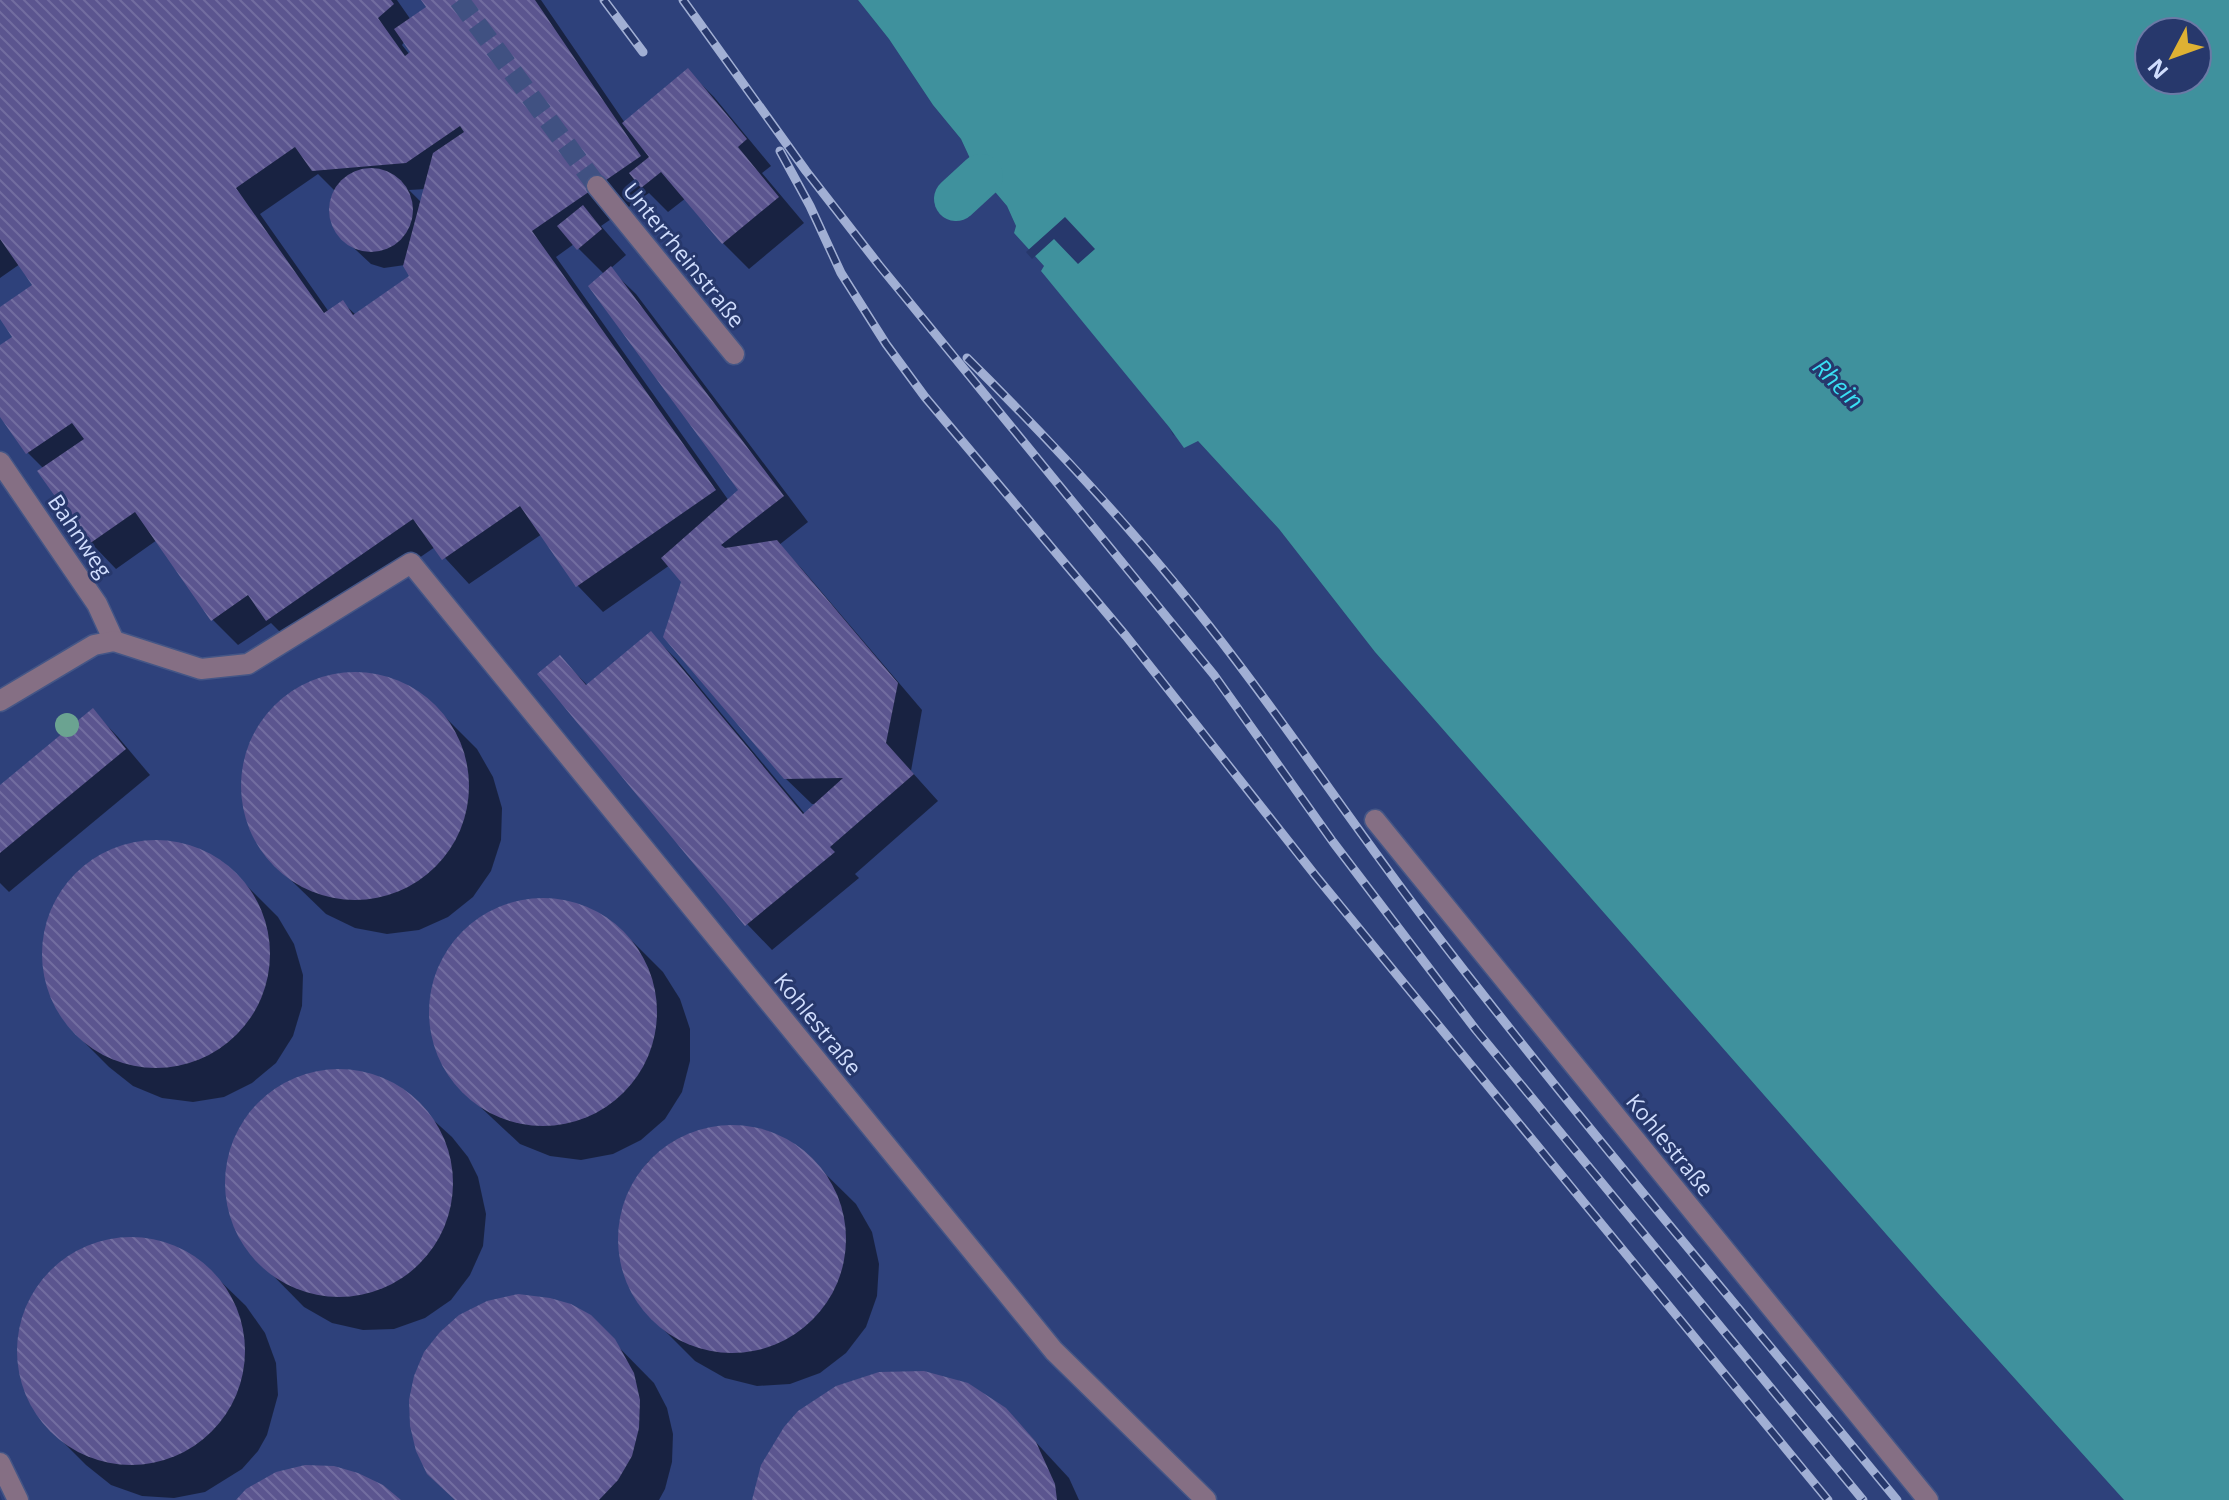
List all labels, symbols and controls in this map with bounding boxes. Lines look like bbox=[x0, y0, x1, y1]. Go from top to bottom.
north arrow bbox=[2133, 16, 2213, 96]
text: N bbox=[2140, 53, 2174, 86]
street label: Unterrheinstraße bbox=[617, 176, 753, 333]
water label: Rhein bbox=[1806, 350, 1872, 416]
street label: Bahnweg bbox=[42, 488, 120, 583]
street label: Kohlestraße bbox=[768, 966, 869, 1081]
street label: Kohlestraße bbox=[1620, 1087, 1721, 1202]

